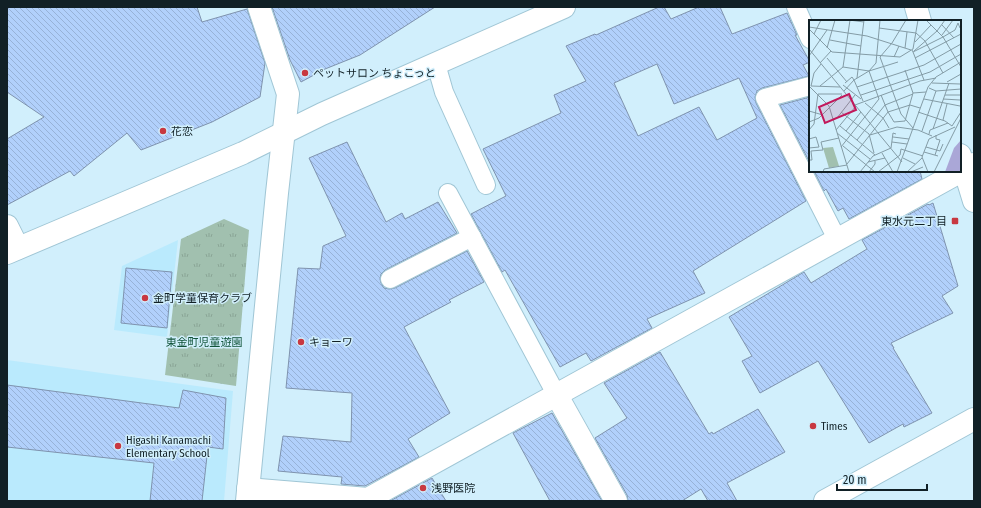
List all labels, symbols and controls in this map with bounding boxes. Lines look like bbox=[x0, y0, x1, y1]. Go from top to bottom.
inset map bbox=[809, 20, 961, 172]
place label: ペットサロン ちょこっと bbox=[313, 67, 436, 80]
marker: ペットサロン ちょこっと bbox=[300, 68, 310, 78]
place label: 花恋 bbox=[171, 125, 193, 138]
marker: 花恋 bbox=[158, 126, 168, 136]
place label: 東水元二丁目 bbox=[881, 215, 947, 228]
marker: 東水元二丁目 bbox=[950, 216, 960, 226]
place label: 金町学童保育クラブ bbox=[153, 292, 252, 305]
marker: 金町学童保育クラブ bbox=[140, 293, 150, 303]
park label: 東金町児童遊園 bbox=[166, 336, 243, 349]
place label: キョーワ bbox=[309, 336, 353, 349]
marker: キョーワ bbox=[296, 337, 306, 347]
place label: Times bbox=[821, 420, 848, 433]
marker: Times bbox=[808, 421, 818, 431]
place label: Higashi Kanamachi Elementary School bbox=[126, 434, 211, 460]
marker: Higashi Kanamachi Elementary School bbox=[113, 441, 123, 451]
scale bar bbox=[837, 466, 927, 492]
text: 20 m bbox=[843, 473, 867, 487]
place label: 浅野医院 bbox=[431, 482, 475, 495]
marker: 浅野医院 bbox=[418, 483, 428, 493]

